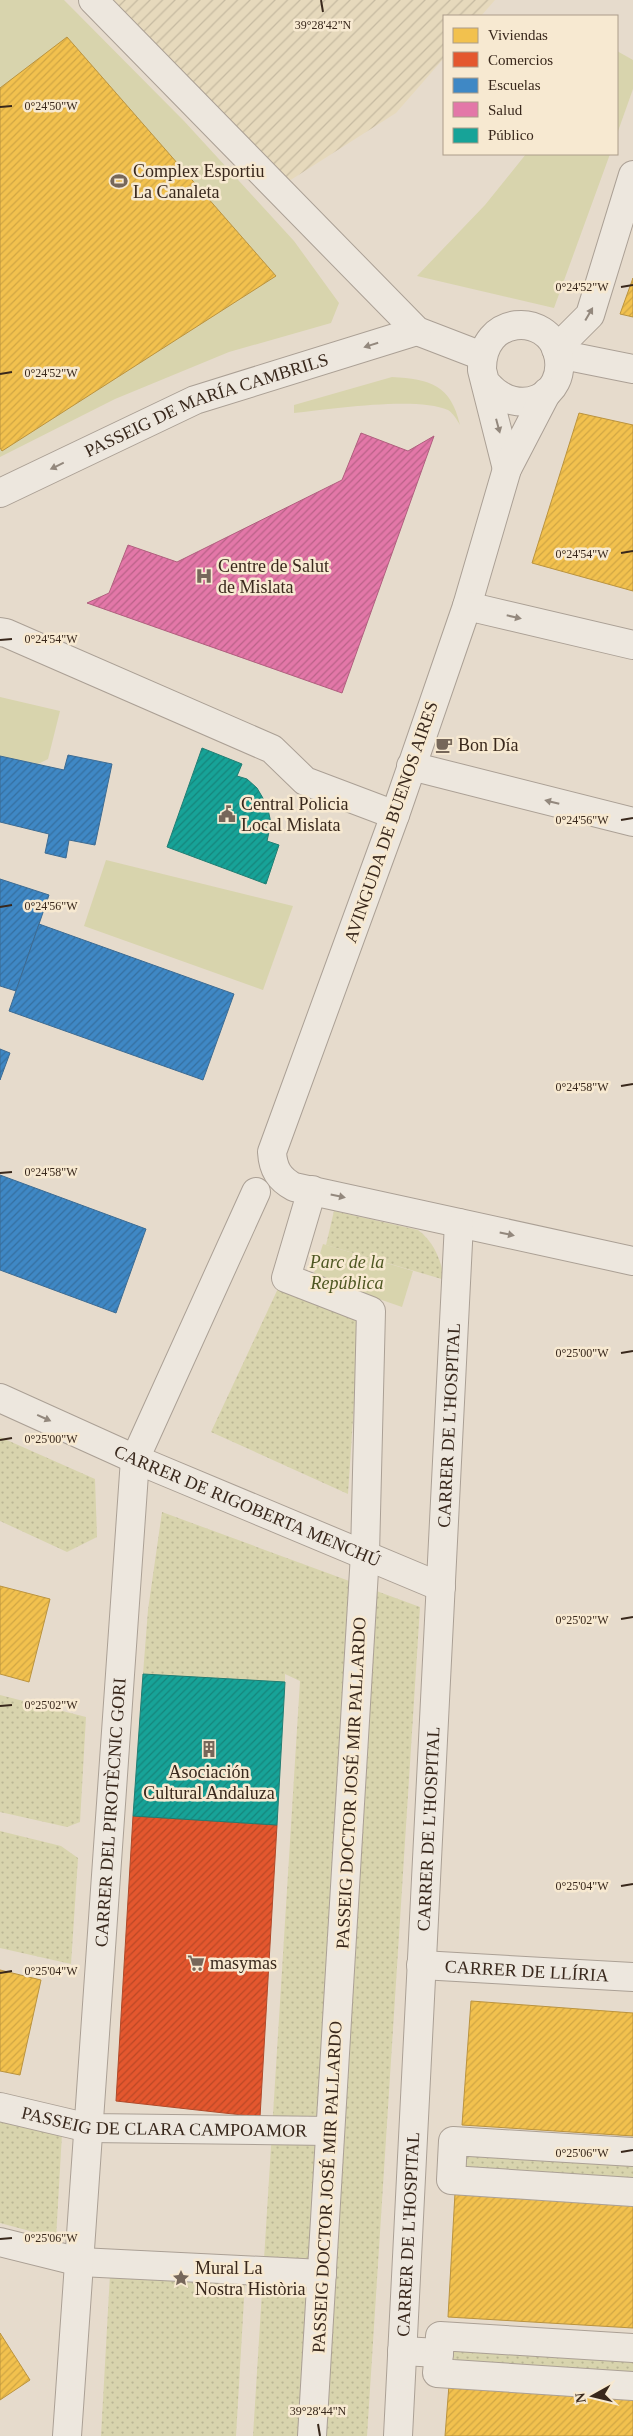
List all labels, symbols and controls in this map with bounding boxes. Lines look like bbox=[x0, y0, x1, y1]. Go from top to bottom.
legend bbox=[443, 15, 618, 155]
text: 39°28'42"N bbox=[295, 18, 352, 32]
text: Viviendas bbox=[488, 27, 548, 43]
text: Comercios bbox=[488, 52, 553, 68]
text: Escuelas bbox=[488, 77, 541, 93]
text: 0°24'50"W bbox=[24, 99, 78, 113]
text: Salud bbox=[488, 102, 523, 118]
text: Público bbox=[488, 127, 534, 143]
place label: Complex Esportiu La Canaleta bbox=[133, 161, 265, 202]
sports icon: Complex Esportiu La Canaleta bbox=[109, 171, 129, 191]
text: 0°24'52"W bbox=[555, 280, 609, 294]
one-way arrow bbox=[584, 307, 593, 320]
one-way arrow bbox=[363, 342, 378, 350]
street label: PASSEIG DE MARÍA CAMBRILS bbox=[81, 349, 331, 461]
text: 0°24'52"W bbox=[24, 366, 78, 380]
one-way arrow bbox=[494, 419, 502, 434]
one-way arrow bbox=[50, 462, 64, 470]
text: 0°24'54"W bbox=[555, 547, 609, 561]
place label: Centre de Salut de Mislata bbox=[218, 556, 329, 597]
hospital icon: Centre de Salut de Mislata bbox=[194, 566, 214, 586]
one-way arrow bbox=[507, 613, 522, 621]
text: 0°24'54"W bbox=[24, 632, 78, 646]
street label: AVINGUDA DE BUENOS AIRES bbox=[340, 699, 442, 945]
cafe icon: Bon Día bbox=[434, 735, 454, 755]
place label: Bon Día bbox=[458, 735, 519, 755]
place label: Central Policia Local Mislata bbox=[241, 794, 348, 835]
one-way arrow bbox=[544, 797, 559, 805]
public building icon: Central Policia Local Mislata bbox=[217, 804, 237, 824]
text: 0°24'56"W bbox=[555, 813, 609, 827]
text: 0°24'56"W bbox=[24, 899, 78, 913]
text: 0°24'58"W bbox=[555, 1080, 609, 1094]
text: 0°24'58"W bbox=[24, 1165, 78, 1179]
one-way arrow bbox=[330, 1192, 345, 1200]
one-way arrow bbox=[499, 1230, 515, 1238]
park label: Parc de la República bbox=[309, 1252, 384, 1293]
street label: CARRER DE L'HOSPITAL bbox=[434, 1322, 464, 1528]
text: 0°25'00"W bbox=[555, 1346, 609, 1360]
one-way arrow bbox=[37, 1414, 51, 1422]
text: 0°25'00"W bbox=[24, 1432, 78, 1446]
street label: CARRER DE RIGOBERTA MENCHÚ bbox=[111, 1441, 384, 1571]
text: 0°25'02"W bbox=[555, 1613, 609, 1627]
street label: PASSEIG DOCTOR JOSÉ MIR PALLARDO bbox=[331, 1616, 370, 1950]
street label: CARRER DEL PIROTÈCNIC GORI bbox=[91, 1677, 130, 1948]
text: 0°25'02"W bbox=[24, 1698, 78, 1712]
street label: CARRER DE L'HOSPITAL bbox=[413, 1726, 444, 1932]
building icon: Asociación Cultural Andaluza bbox=[199, 1739, 219, 1759]
place label: Asociación Cultural Andaluza bbox=[143, 1762, 275, 1803]
text: 0°25'04"W bbox=[555, 1879, 609, 1893]
supermarket icon: masymas bbox=[186, 1953, 206, 1973]
place label: masymas bbox=[210, 1953, 277, 1973]
street label: CARRER DE LLÍRIA bbox=[444, 1956, 609, 1986]
text: 0°25'04"W bbox=[24, 1964, 78, 1978]
street label: PASSEIG DOCTOR JOSÉ MIR PALLARDO bbox=[307, 2020, 346, 2354]
street label: PASSEIG DE CLARA CAMPOAMOR bbox=[20, 2102, 307, 2141]
street label: CARRER DE L'HOSPITAL bbox=[393, 2131, 423, 2337]
text: 0°25'06"W bbox=[555, 2146, 609, 2160]
text: 0°25'06"W bbox=[24, 2231, 78, 2245]
place label: Mural La Nostra Història bbox=[195, 2258, 305, 2299]
place icon: Mural La Nostra Història bbox=[171, 2268, 191, 2288]
north arrow bbox=[568, 2371, 618, 2421]
text: N bbox=[572, 2392, 589, 2404]
text: 39°28'44"N bbox=[290, 2404, 347, 2418]

